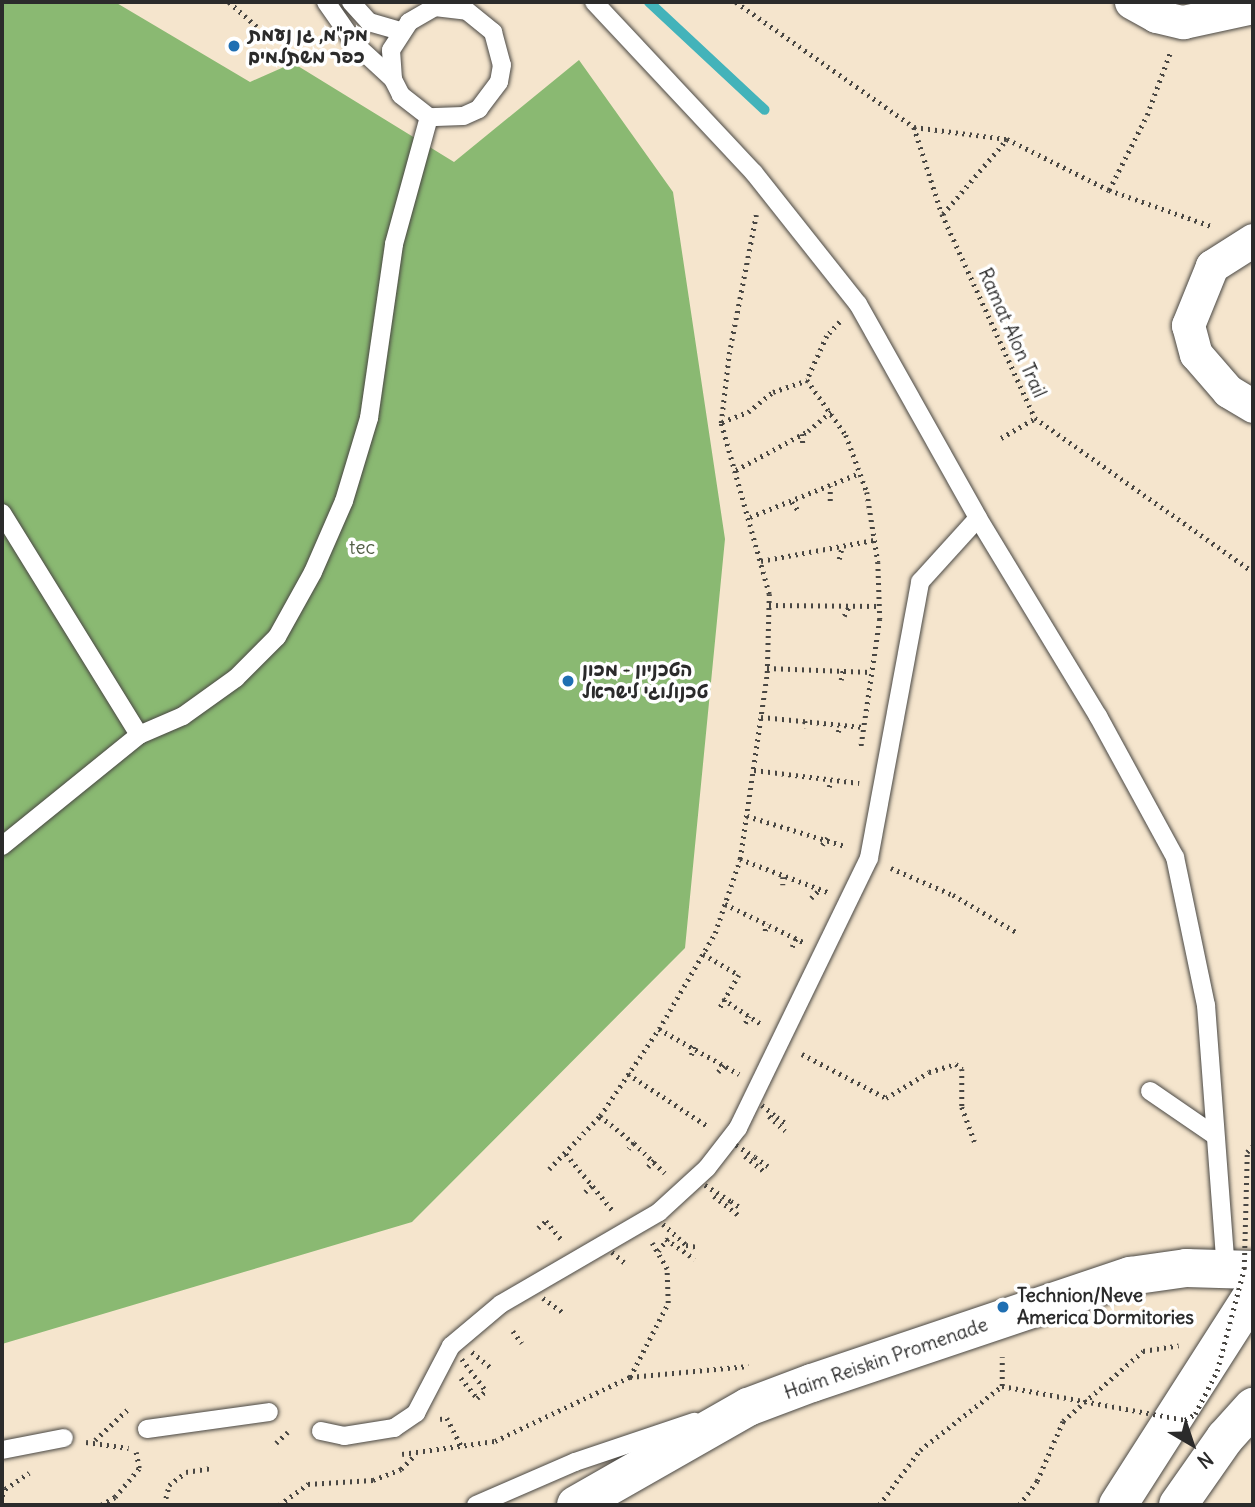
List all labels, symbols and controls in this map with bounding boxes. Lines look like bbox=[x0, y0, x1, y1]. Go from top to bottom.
place label: מק"מ, גן נעמת כפר משתלמים bbox=[248, 24, 368, 68]
marker: מק"מ, גן נעמת כפר משתלמים bbox=[226, 38, 242, 54]
street label: Ramat Alon Trail bbox=[973, 265, 1051, 401]
park label: tec bbox=[349, 537, 375, 559]
place label: הטכניון - מכון טכנולוגי לישראל bbox=[582, 659, 709, 703]
marker: הטכניון - מכון טכנולוגי לישראל bbox=[560, 673, 576, 689]
place label: Technion/Neve America Dormitories bbox=[1017, 1285, 1194, 1329]
marker: Technion/Neve America Dormitories bbox=[995, 1299, 1011, 1315]
street label: Haim Reiskin Promenade bbox=[781, 1313, 991, 1405]
north arrow bbox=[1157, 1409, 1227, 1479]
text: N bbox=[1193, 1447, 1218, 1474]

